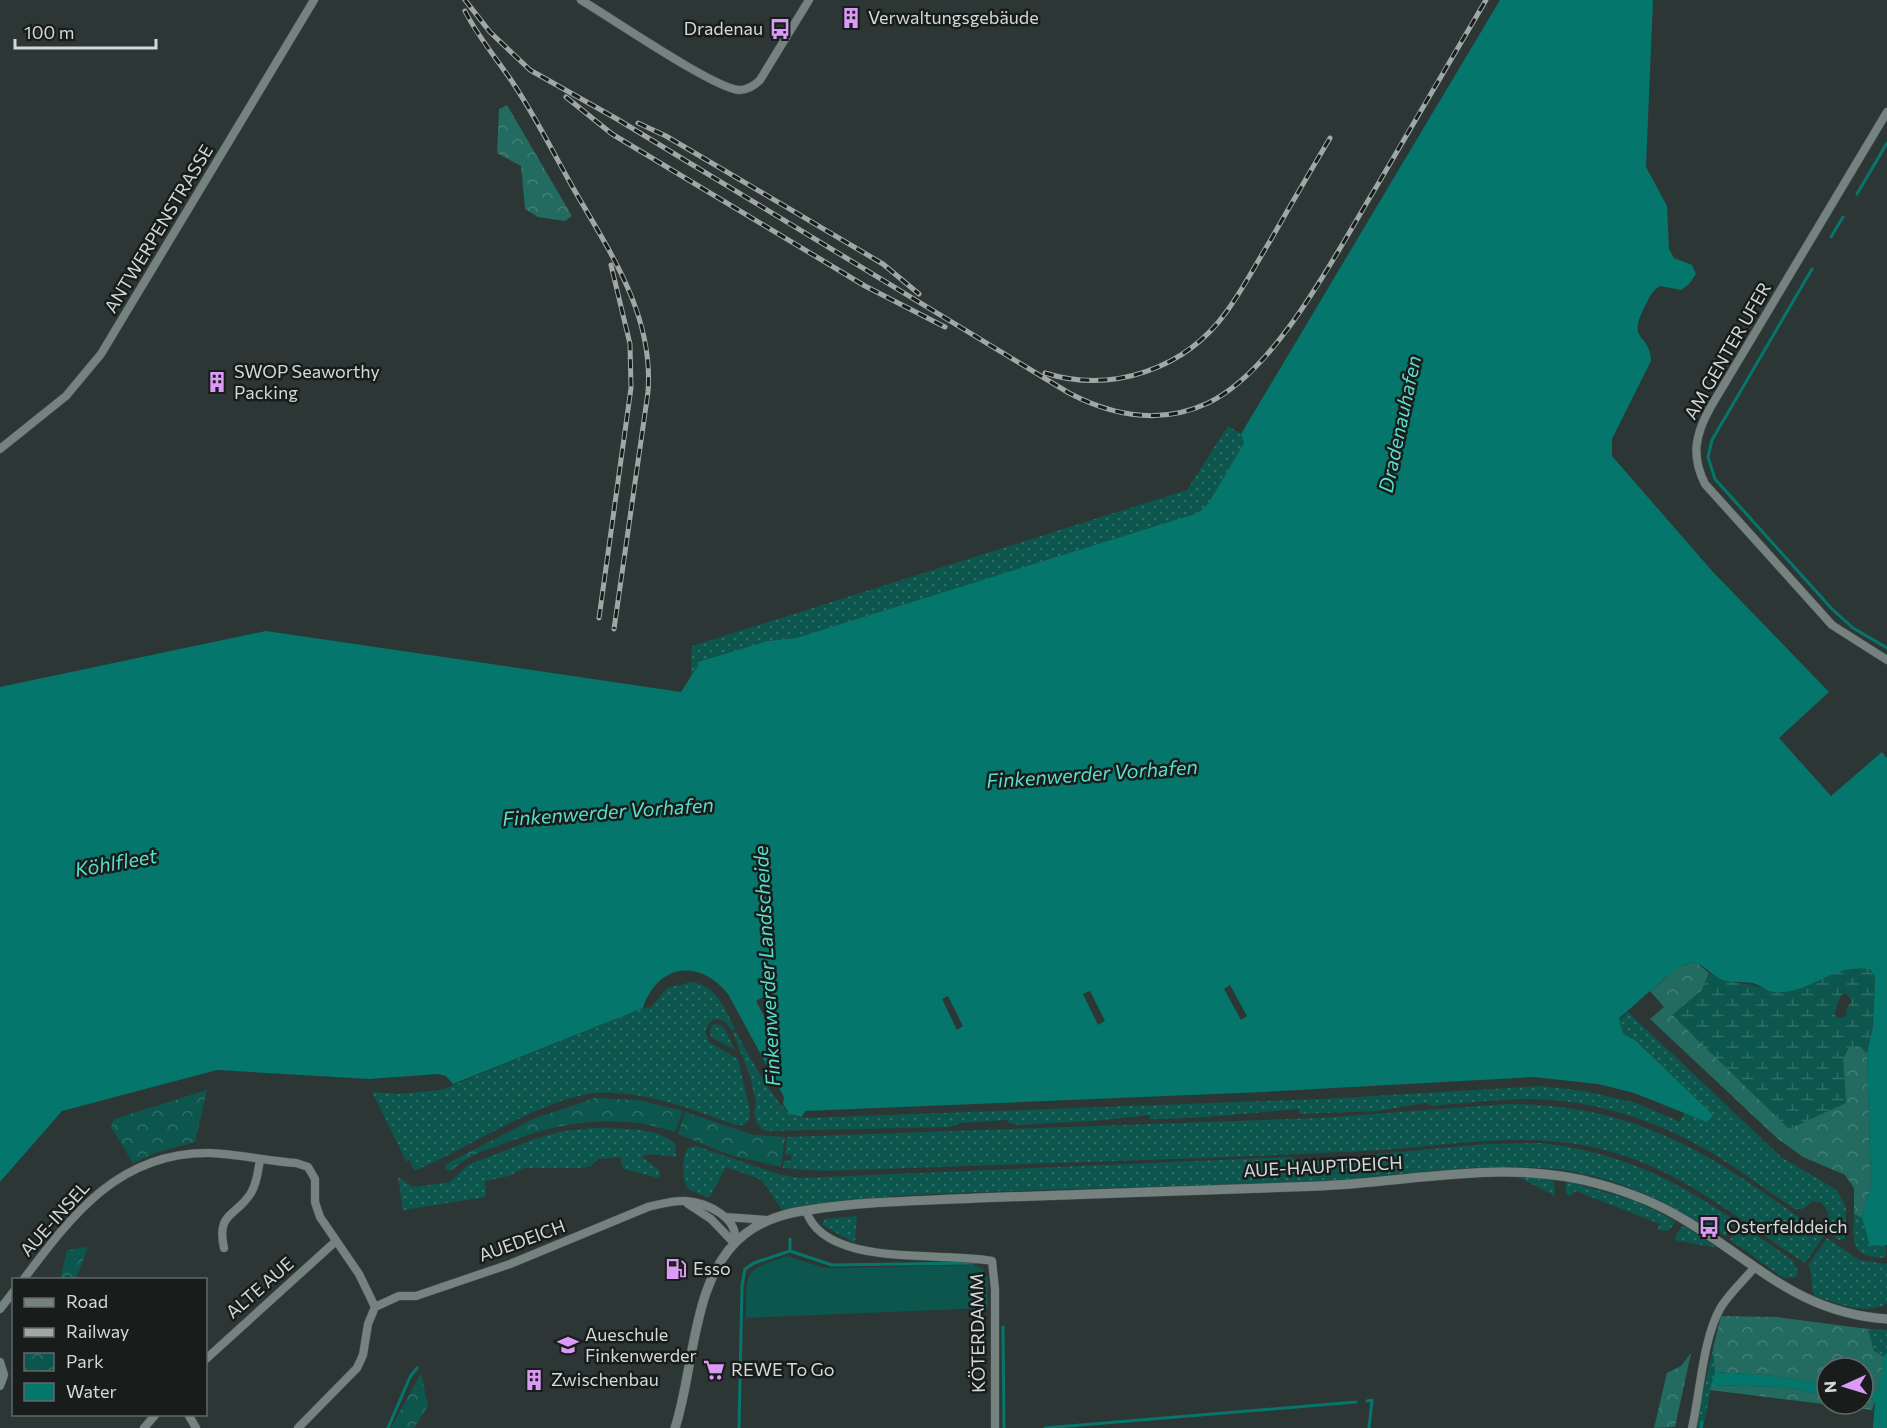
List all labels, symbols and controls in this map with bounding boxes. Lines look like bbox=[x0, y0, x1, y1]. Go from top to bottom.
building icon: Verwaltungsgebäude bbox=[839, 6, 863, 30]
place label: Verwaltungsgebäude bbox=[868, 6, 1039, 28]
scale bar bbox=[15, 12, 156, 50]
place label: Dradenau bbox=[684, 17, 763, 39]
bus stop icon: Dradenau bbox=[768, 17, 792, 41]
text: 100 m bbox=[24, 21, 74, 43]
street label: ANTWERPENSTRASSE bbox=[99, 140, 217, 317]
street label: AM GENTER UFER bbox=[1679, 278, 1775, 423]
water label: Dradenauhafen bbox=[1373, 353, 1425, 495]
place label: SWOP Seaworthy Packing bbox=[234, 360, 380, 403]
building icon: SWOP Seaworthy Packing bbox=[205, 370, 229, 394]
water label: Finkenwerder Vorhafen bbox=[985, 754, 1198, 792]
water label: Finkenwerder Vorhafen bbox=[501, 792, 714, 830]
water label: Köhlfleet bbox=[73, 843, 160, 881]
water label: Finkenwerder Landscheide bbox=[748, 845, 784, 1087]
street label: AUE-HAUPTDEICH bbox=[1243, 1151, 1403, 1181]
street label: AUE-INSEL bbox=[15, 1176, 94, 1260]
street label: AUEDEICH bbox=[475, 1214, 568, 1266]
bus stop icon: Osterfelddeich bbox=[1697, 1215, 1721, 1239]
place label: Osterfelddeich bbox=[1726, 1215, 1848, 1237]
street label: ALTE AUE bbox=[221, 1252, 298, 1323]
fuel station icon: Esso bbox=[664, 1257, 688, 1281]
place label: Esso bbox=[693, 1257, 731, 1279]
street label: KÖTERDAMM bbox=[965, 1273, 989, 1393]
legend bbox=[12, 1278, 207, 1416]
text: Road bbox=[66, 1290, 108, 1312]
text: Railway bbox=[66, 1320, 129, 1342]
place label: Aueschule Finkenwerder bbox=[585, 1323, 697, 1366]
school or university icon: Aueschule Finkenwerder bbox=[556, 1333, 580, 1357]
text: Park bbox=[66, 1350, 104, 1372]
north arrow bbox=[1815, 1356, 1875, 1416]
supermarket icon: REWE To Go bbox=[702, 1358, 726, 1382]
place label: REWE To Go bbox=[731, 1358, 835, 1380]
building icon: Zwischenbau bbox=[522, 1368, 546, 1392]
place label: Zwischenbau bbox=[551, 1368, 659, 1390]
text: Water bbox=[66, 1380, 117, 1402]
text: N bbox=[1820, 1380, 1839, 1394]

